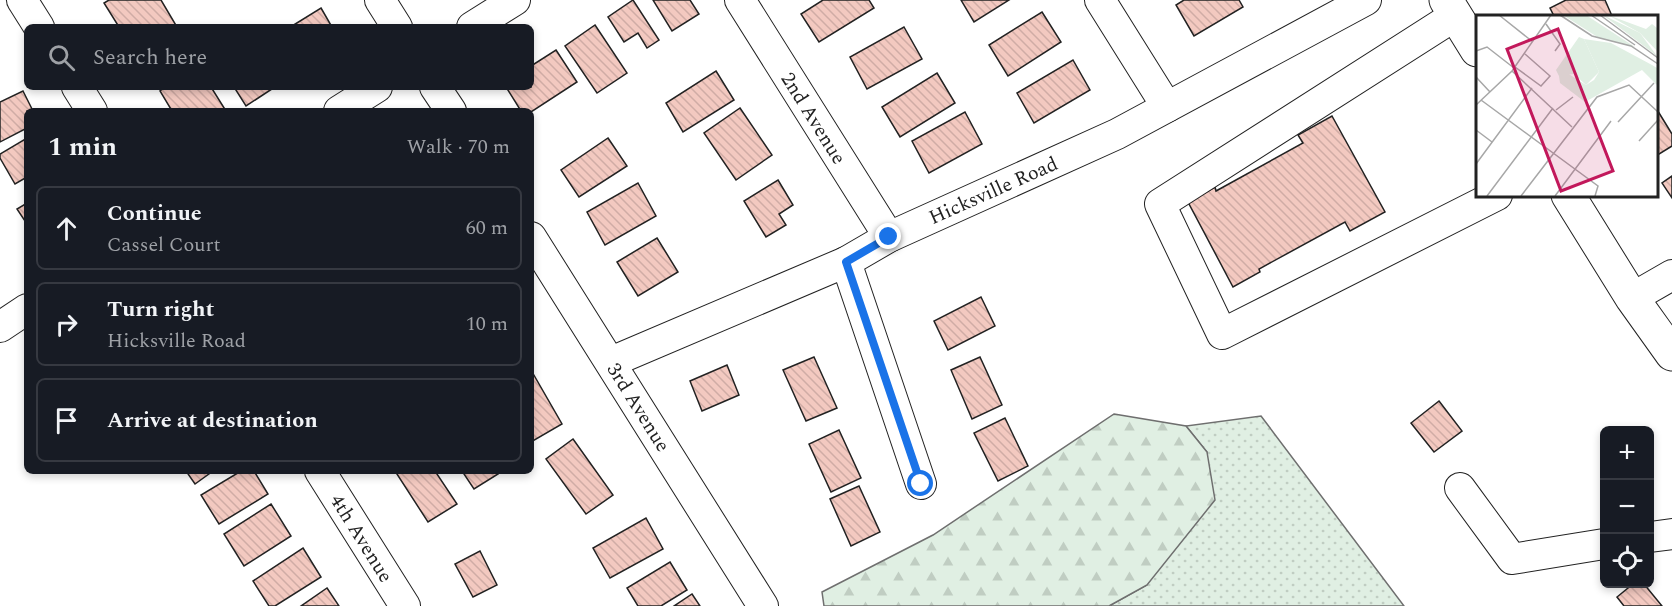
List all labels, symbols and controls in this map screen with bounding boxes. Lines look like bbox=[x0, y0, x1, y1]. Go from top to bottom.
inset map bbox=[1476, 15, 1657, 196]
search box bbox=[24, 24, 534, 90]
icon: search bbox=[45, 41, 78, 74]
text: Search here bbox=[93, 41, 207, 74]
street label: 2nd Avenue bbox=[773, 67, 853, 171]
text: 1 min bbox=[48, 127, 117, 167]
text: Walk · 70 m bbox=[407, 132, 510, 162]
street label: Hicksville Road bbox=[924, 149, 1063, 233]
text: Continue bbox=[107, 197, 202, 230]
icon: ahead bbox=[50, 212, 83, 245]
text: 60 m bbox=[466, 213, 508, 243]
route end bbox=[875, 223, 901, 249]
text: Cassel Court bbox=[107, 230, 221, 260]
text: Turn right bbox=[107, 293, 214, 326]
icon: right bbox=[50, 308, 83, 341]
text: 10 m bbox=[466, 309, 508, 339]
text: Hicksville Road bbox=[107, 326, 246, 356]
street label: 3rd Avenue bbox=[599, 357, 677, 458]
icon: arrive bbox=[50, 404, 83, 437]
text: Arrive at destination bbox=[107, 404, 318, 437]
map controls bbox=[1600, 426, 1654, 588]
button: + bbox=[1600, 426, 1654, 480]
route start bbox=[907, 470, 933, 496]
button: − bbox=[1600, 480, 1654, 534]
street label: 4th Avenue bbox=[322, 488, 400, 589]
button: locate bbox=[1600, 534, 1654, 588]

